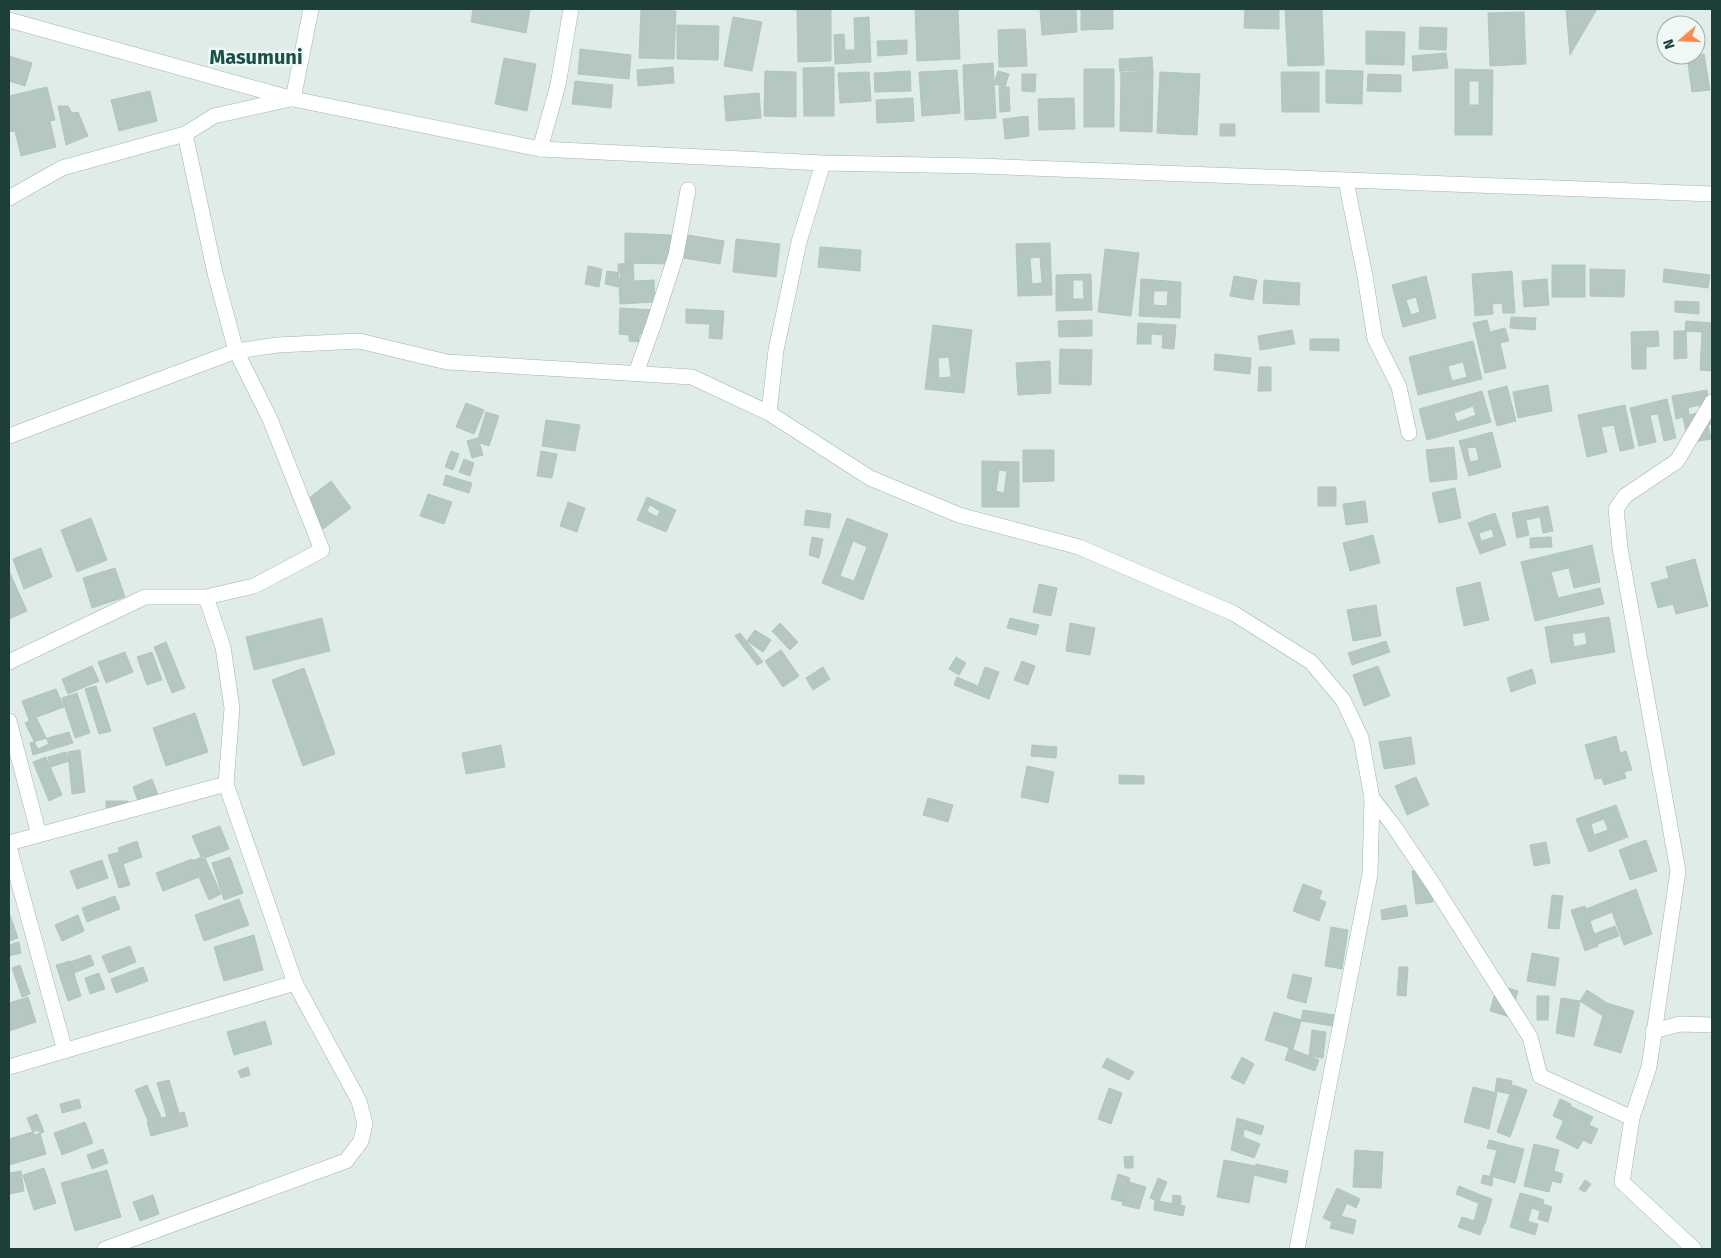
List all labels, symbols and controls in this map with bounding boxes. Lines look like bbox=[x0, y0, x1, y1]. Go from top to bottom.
north arrow bbox=[1656, 15, 1706, 65]
text: N bbox=[1660, 37, 1679, 51]
district label: Masumuni bbox=[209, 45, 303, 69]

